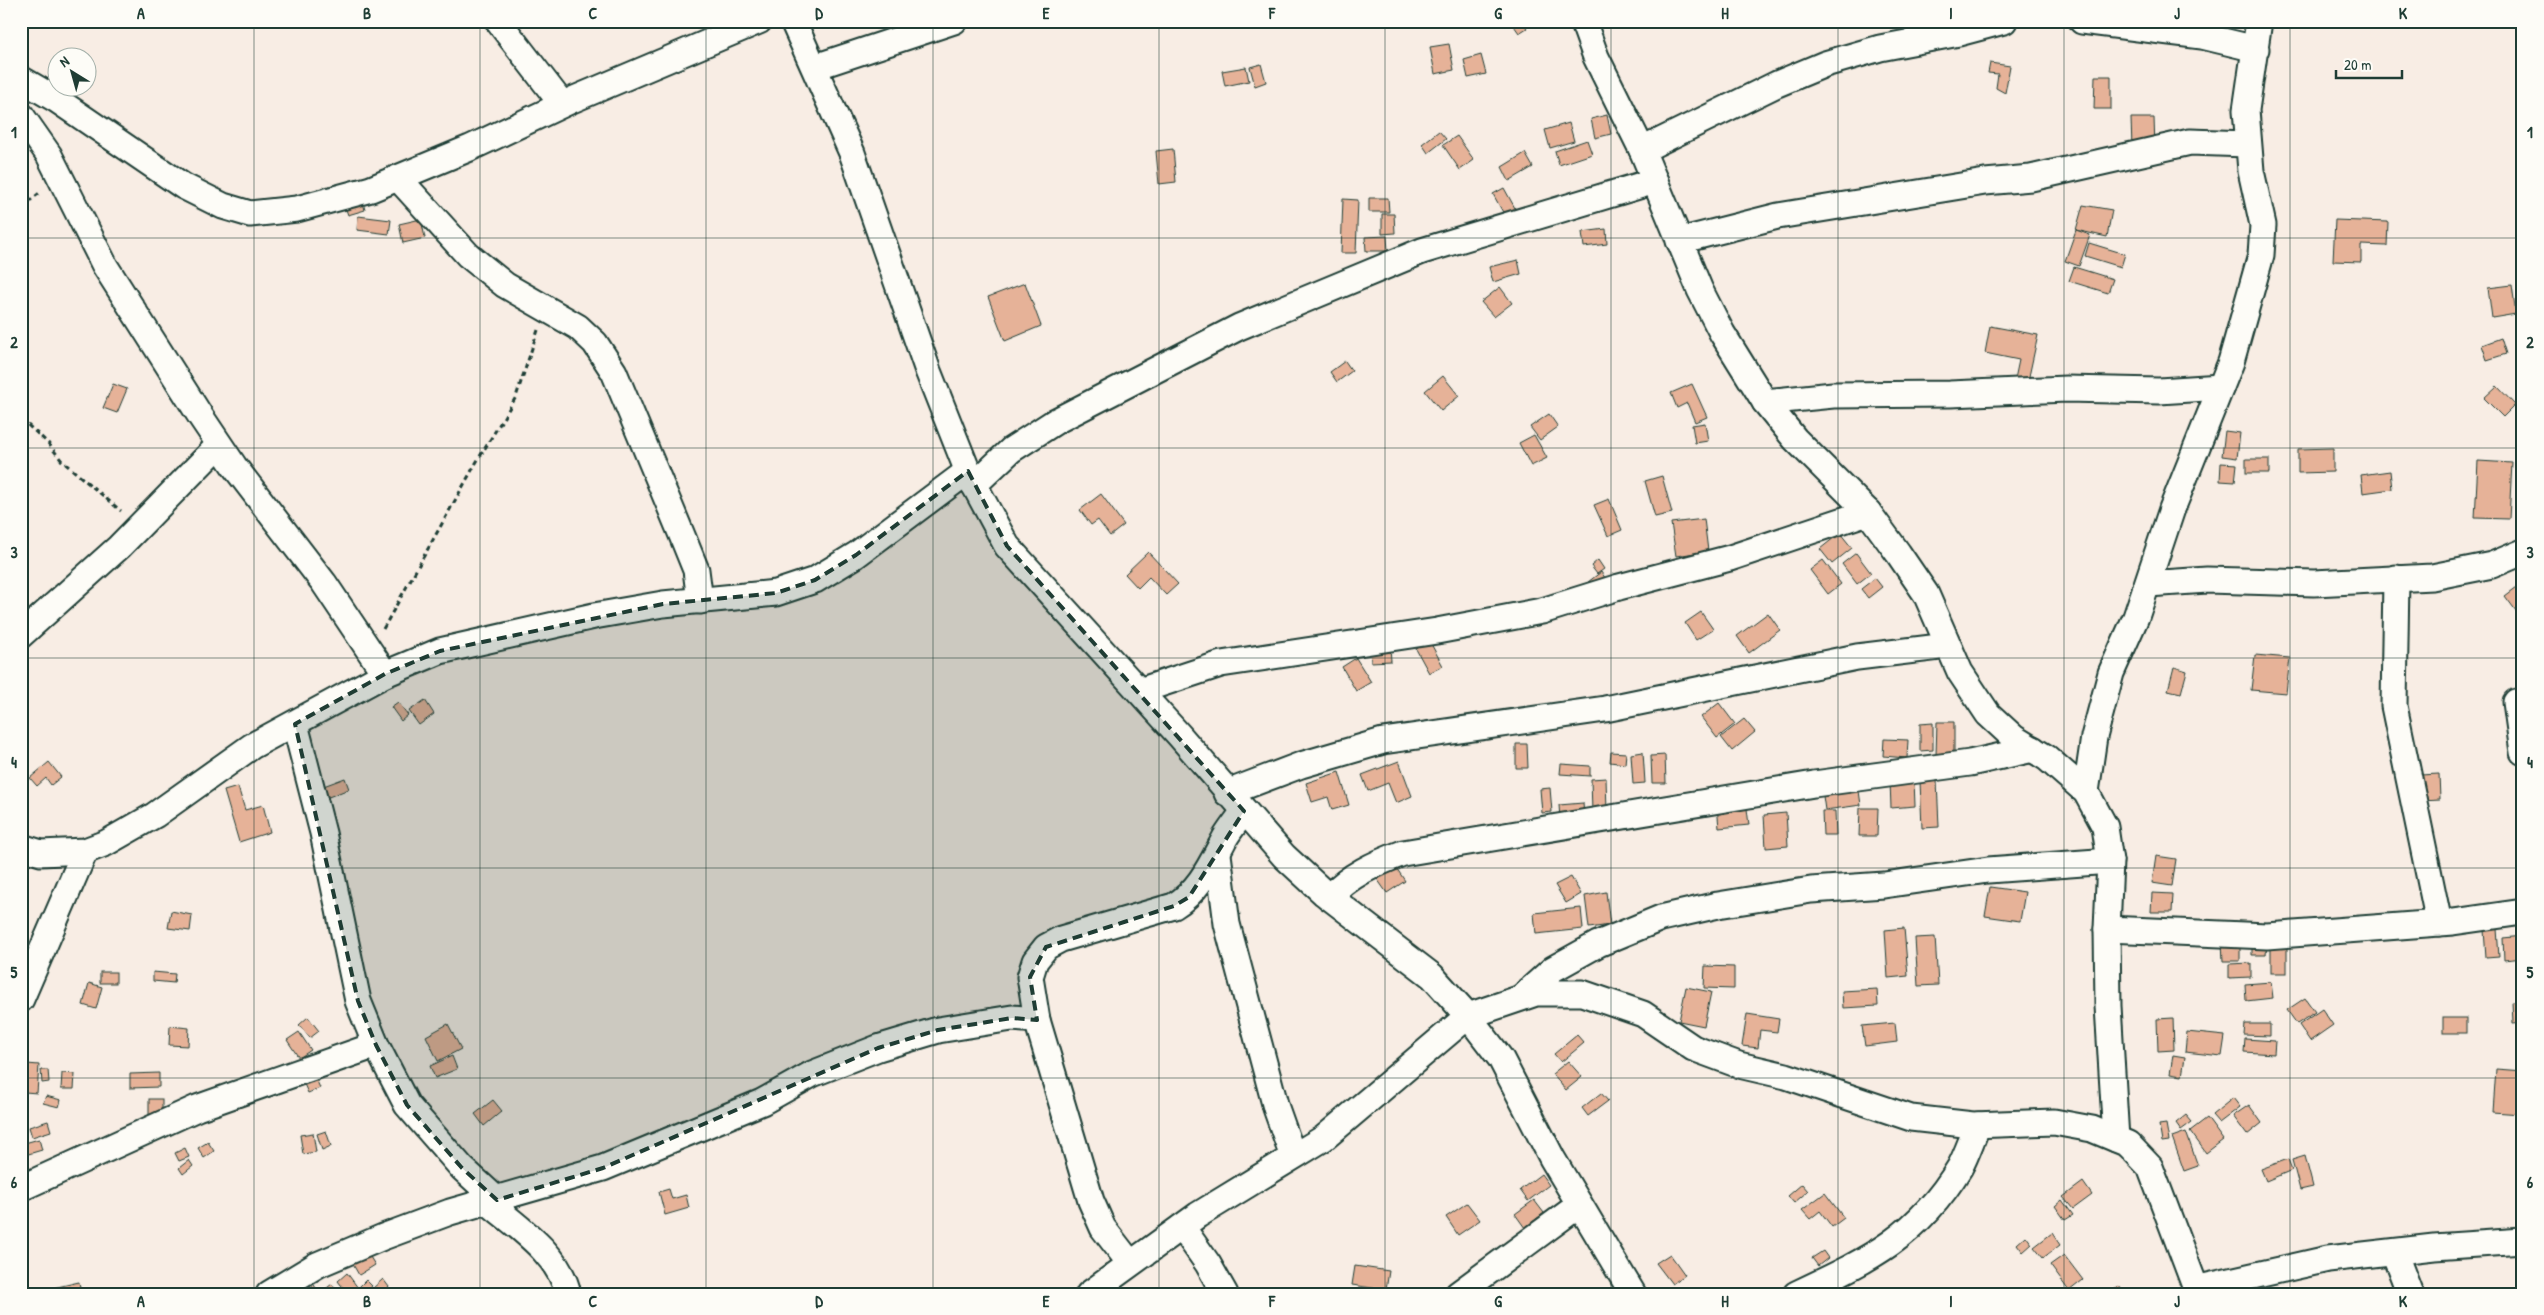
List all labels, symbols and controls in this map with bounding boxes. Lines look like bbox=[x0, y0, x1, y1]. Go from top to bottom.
text: A bbox=[137, 2, 145, 24]
text: B bbox=[363, 2, 371, 24]
text: C bbox=[589, 2, 598, 24]
text: D bbox=[815, 2, 823, 24]
text: E bbox=[1042, 2, 1050, 24]
text: F bbox=[1268, 2, 1276, 24]
text: G bbox=[1494, 2, 1502, 24]
text: H bbox=[1721, 2, 1729, 24]
text: I bbox=[1949, 2, 1953, 24]
text: J bbox=[2174, 2, 2180, 24]
text: K bbox=[2399, 2, 2408, 24]
north arrow bbox=[48, 48, 98, 98]
scale bar bbox=[2336, 48, 2403, 80]
text: N bbox=[55, 51, 73, 71]
text: 20 m bbox=[2344, 54, 2371, 75]
text: 1 bbox=[11, 121, 17, 143]
text: 1 bbox=[2527, 121, 2533, 143]
text: 2 bbox=[10, 331, 18, 353]
text: 2 bbox=[2526, 331, 2534, 353]
text: 3 bbox=[10, 541, 18, 563]
text: 3 bbox=[2526, 541, 2534, 563]
text: 4 bbox=[11, 751, 17, 773]
text: 4 bbox=[2527, 751, 2533, 773]
text: 5 bbox=[11, 961, 18, 983]
text: 5 bbox=[2527, 961, 2534, 983]
text: 6 bbox=[11, 1171, 18, 1193]
text: 6 bbox=[2527, 1171, 2534, 1193]
text: A bbox=[137, 1290, 145, 1312]
text: B bbox=[363, 1290, 371, 1312]
text: C bbox=[589, 1290, 598, 1312]
text: D bbox=[815, 1290, 823, 1312]
text: E bbox=[1042, 1290, 1050, 1312]
text: F bbox=[1268, 1290, 1276, 1312]
text: G bbox=[1494, 1290, 1502, 1312]
text: H bbox=[1721, 1290, 1729, 1312]
text: I bbox=[1949, 1290, 1953, 1312]
text: J bbox=[2174, 1290, 2180, 1312]
text: K bbox=[2399, 1290, 2408, 1312]

